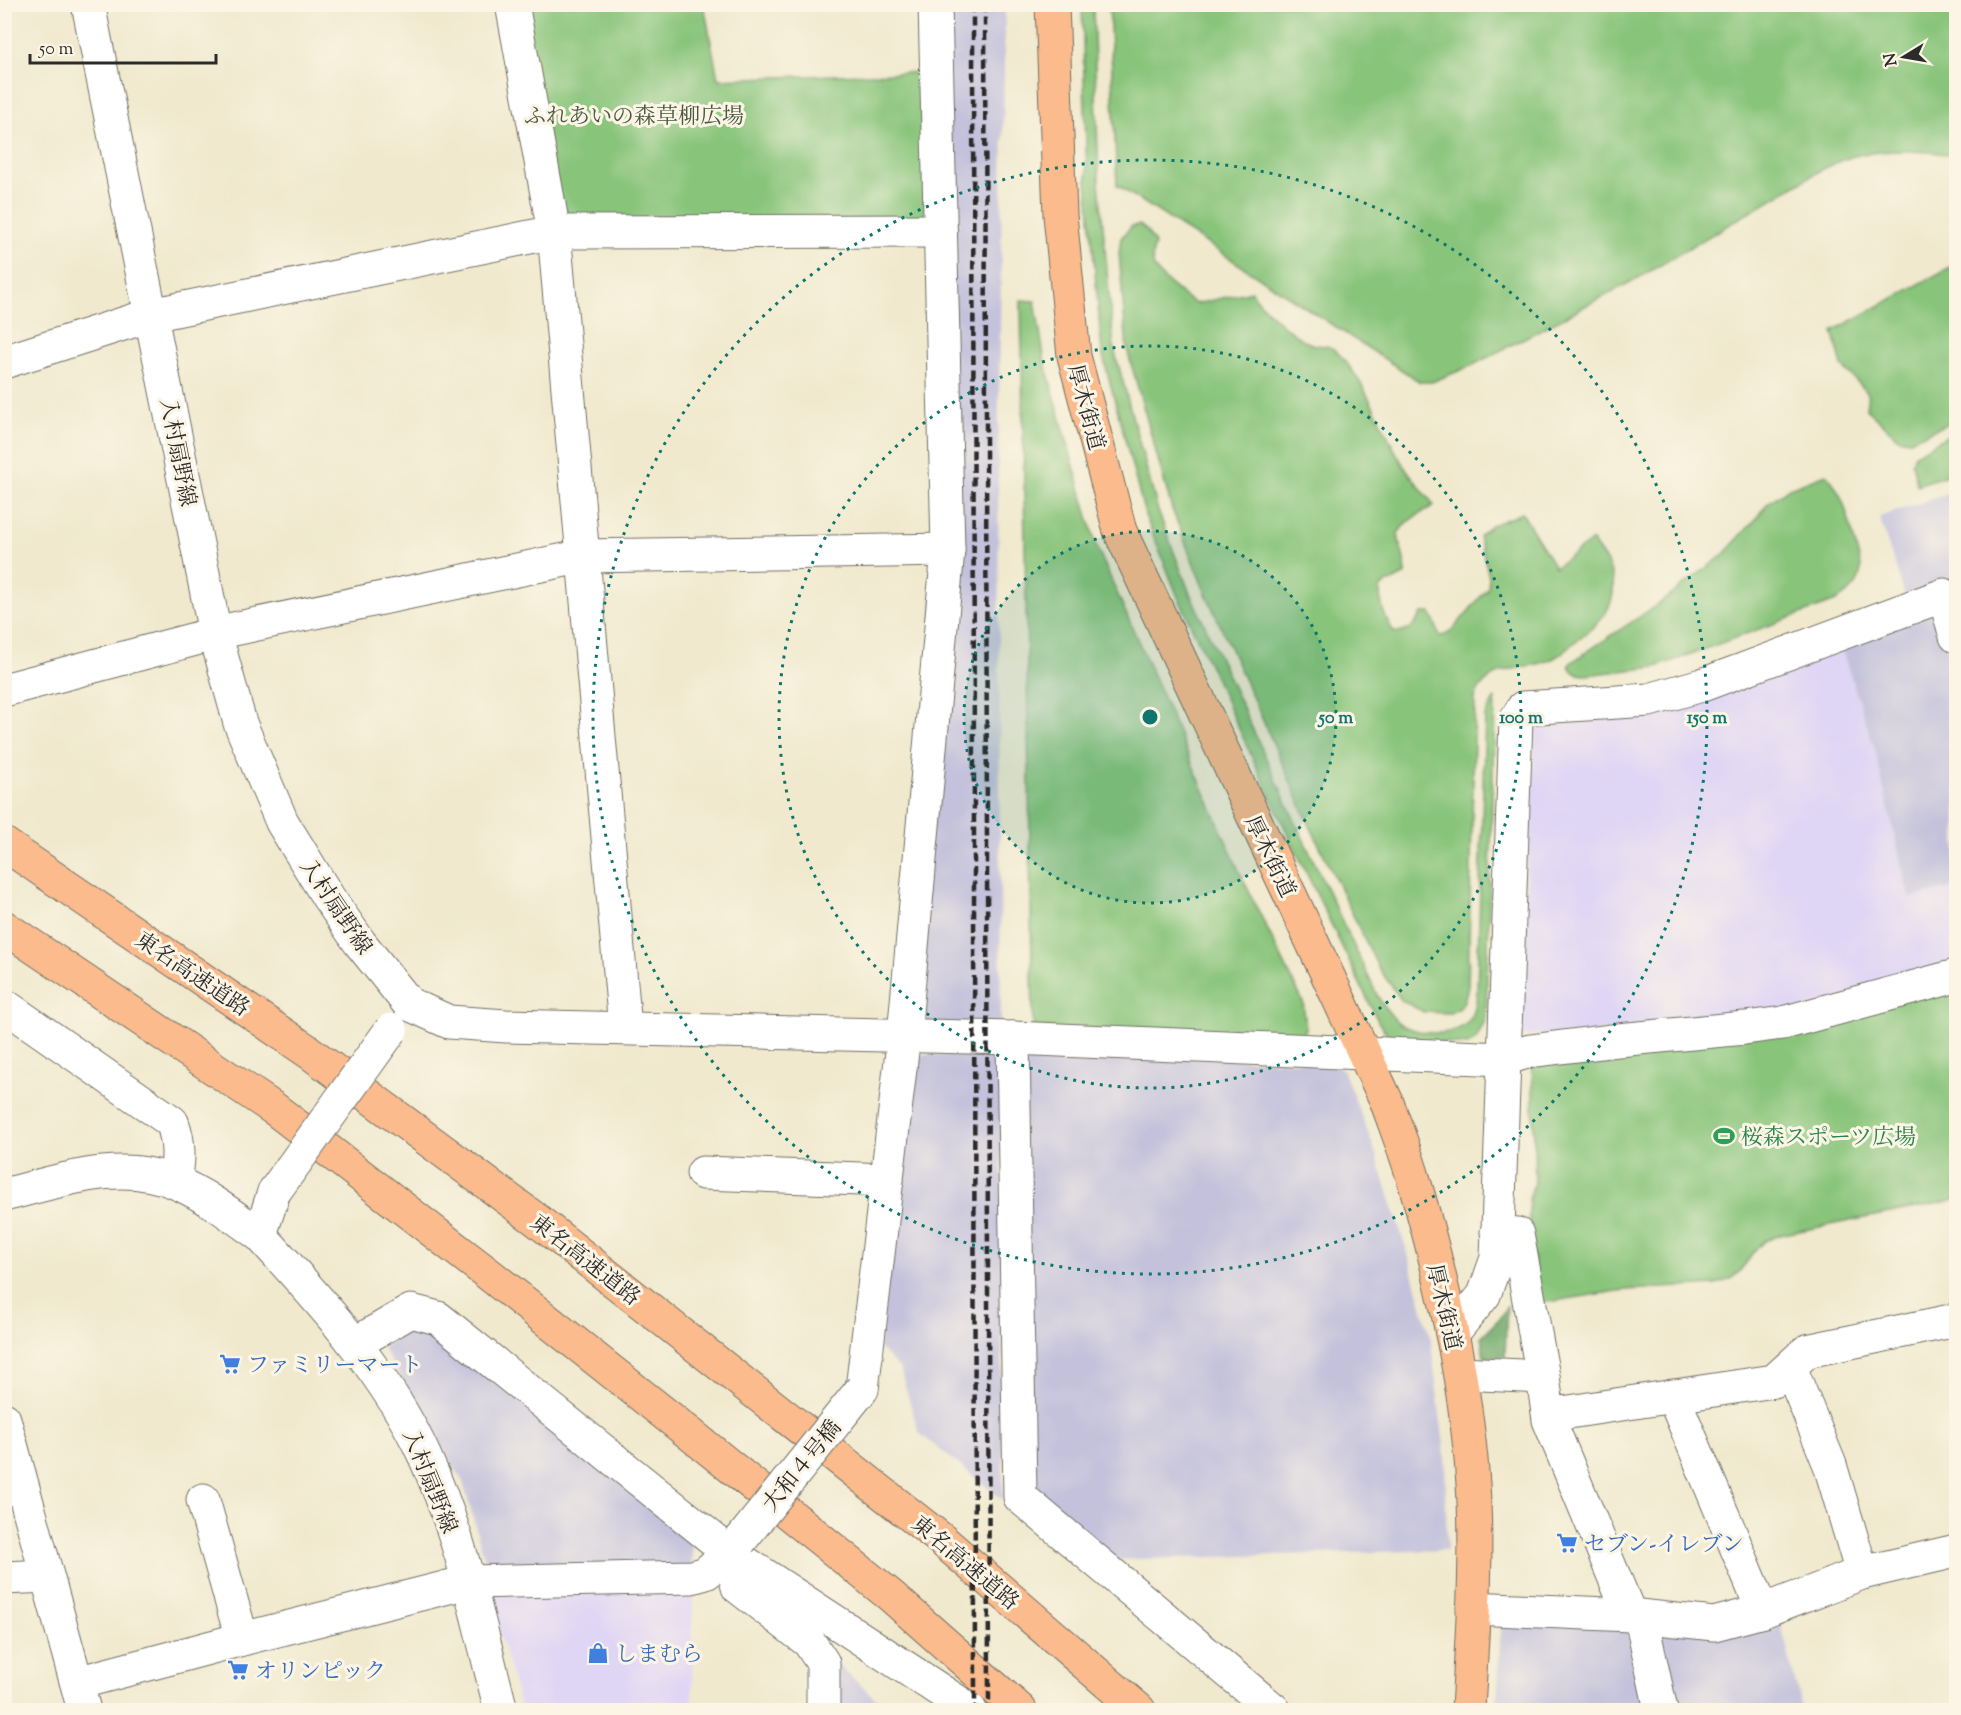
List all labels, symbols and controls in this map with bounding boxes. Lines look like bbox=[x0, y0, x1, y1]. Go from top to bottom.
scale bar bbox=[30, 27, 216, 65]
north arrow bbox=[1874, 27, 1934, 87]
text: 50 m bbox=[38, 37, 74, 63]
text: N bbox=[1879, 51, 1904, 68]
park label: ふれあいの森草柳広場 bbox=[524, 102, 744, 134]
street label: 厚木街道 bbox=[1057, 361, 1111, 454]
street label: 入村扇野線 bbox=[150, 396, 202, 510]
text: 50 m bbox=[1317, 706, 1353, 732]
text: 100 m bbox=[1499, 706, 1543, 732]
text: 150 m bbox=[1687, 706, 1727, 732]
centre of rings bbox=[1140, 707, 1160, 727]
street label: 厚木街道 bbox=[1235, 811, 1302, 904]
street label: 入村扇野線 bbox=[290, 853, 379, 962]
street label: 東名高速道路 bbox=[128, 925, 255, 1026]
place label: 桜森スポーツ広場 bbox=[1741, 1123, 1916, 1155]
sports icon: 桜森スポーツ広場 bbox=[1712, 1124, 1736, 1148]
street label: 東名高速道路 bbox=[522, 1208, 646, 1315]
street label: 厚木街道 bbox=[1417, 1261, 1468, 1354]
place label: ファミリーマート bbox=[247, 1351, 423, 1383]
supermarket icon: ファミリーマート bbox=[218, 1352, 242, 1376]
street label: 大和４号橋 bbox=[756, 1414, 850, 1520]
street label: 入村扇野線 bbox=[393, 1425, 464, 1539]
street label: 東名高速道路 bbox=[903, 1510, 1025, 1619]
place label: セブン-イレブン bbox=[1584, 1530, 1744, 1562]
supermarket icon: セブン-イレブン bbox=[1555, 1531, 1579, 1555]
place label: しまむら bbox=[615, 1640, 703, 1672]
shop icon: しまむら bbox=[586, 1641, 610, 1665]
place label: オリンピック bbox=[255, 1657, 386, 1689]
supermarket icon: オリンピック bbox=[226, 1658, 250, 1682]

